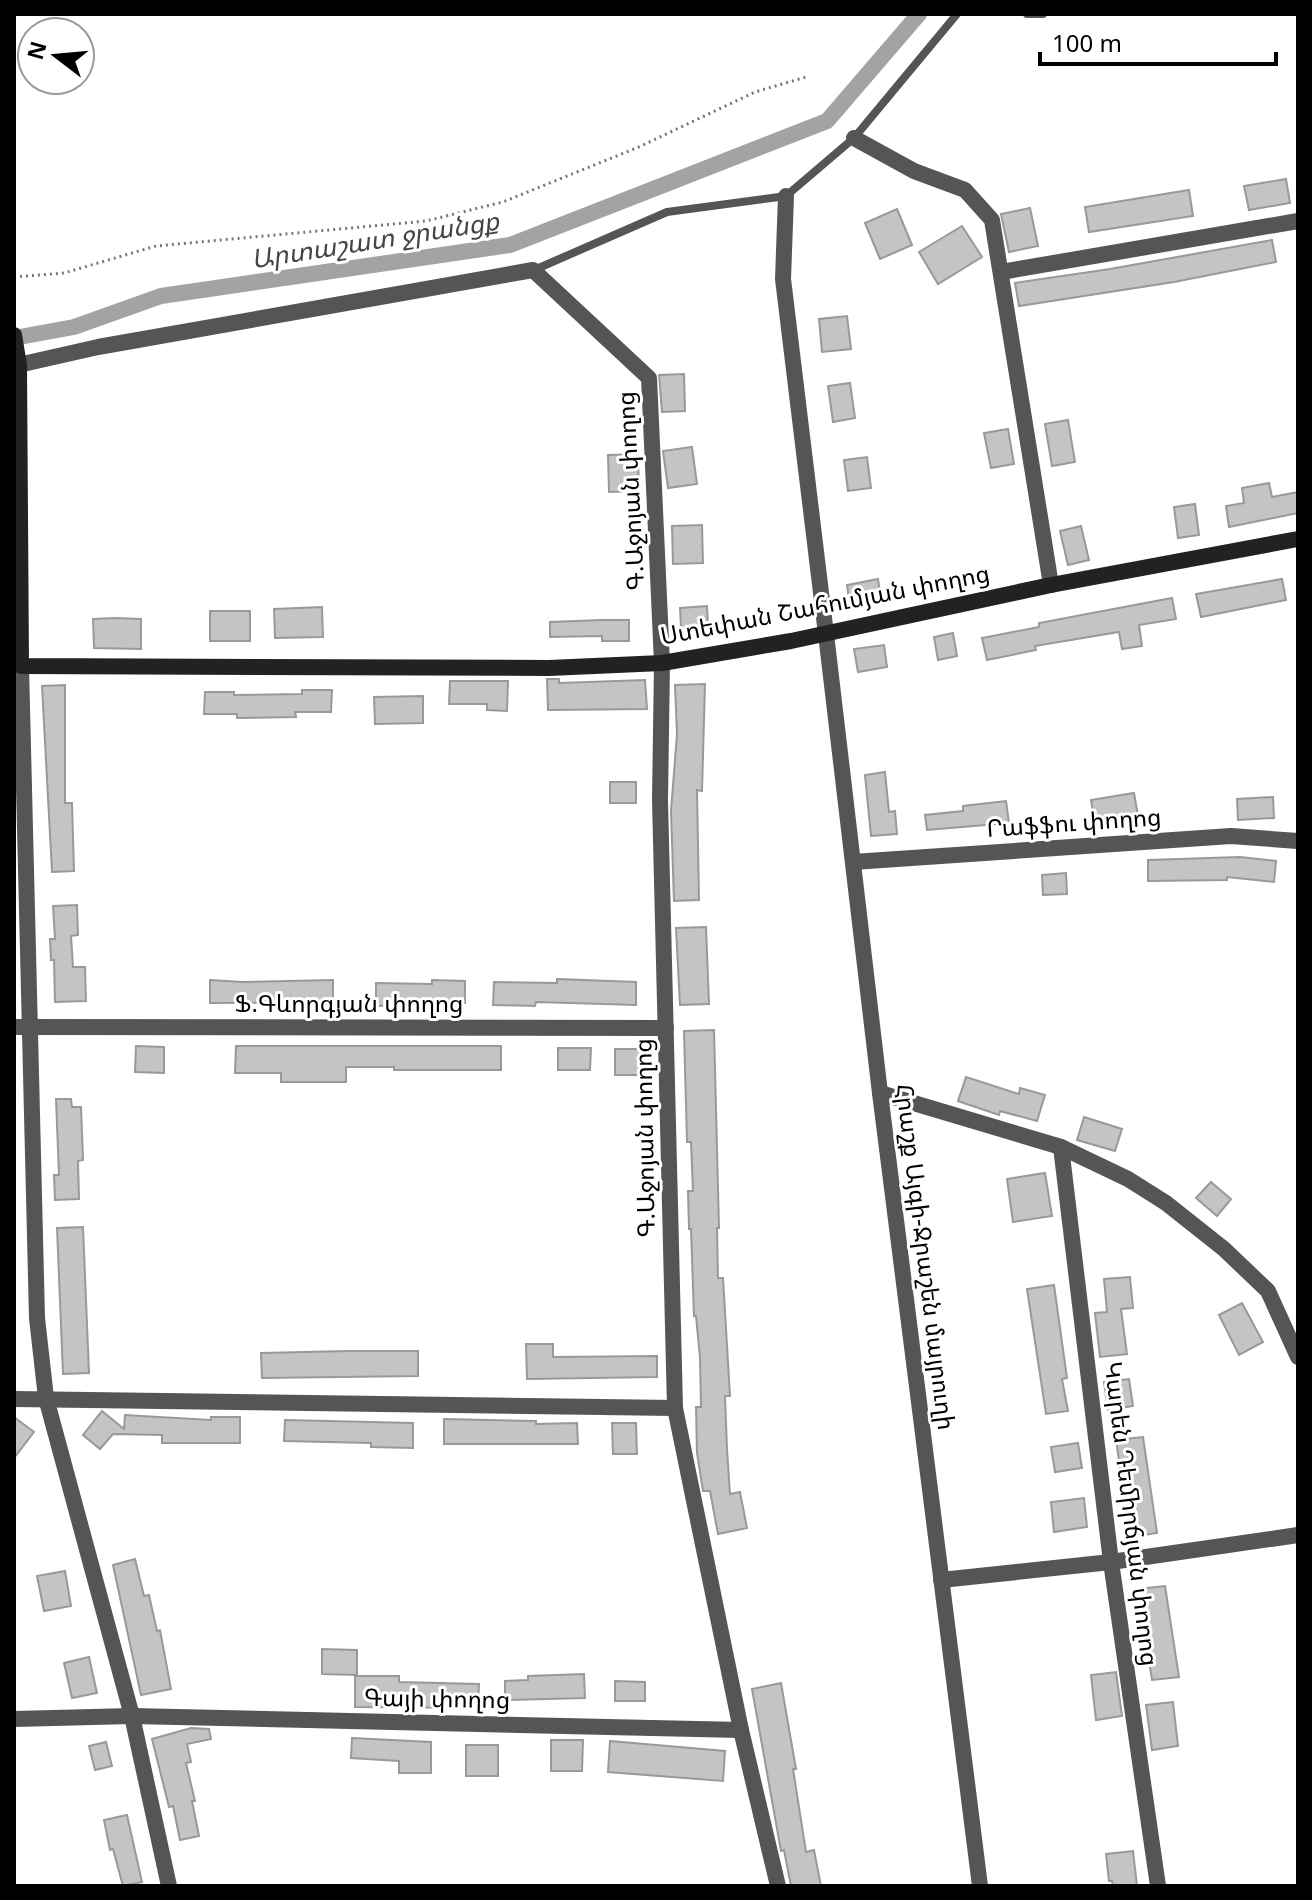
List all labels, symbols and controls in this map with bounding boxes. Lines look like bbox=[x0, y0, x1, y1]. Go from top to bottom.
north arrow bbox=[16, 16, 96, 96]
scale bar bbox=[1040, 16, 1276, 66]
text: 100 m bbox=[1052, 26, 1122, 59]
text: N bbox=[19, 37, 53, 63]
water label: Արտաշատ ջրանցք bbox=[248, 201, 503, 276]
street label: Գ.Աջոյան փողոց bbox=[608, 391, 651, 592]
street label: Ստեփան Շահումյան փողոց bbox=[657, 555, 992, 652]
street label: Րաֆֆու փողոց bbox=[986, 799, 1162, 844]
street label: Ֆ.Գևորգյան փողոց bbox=[235, 986, 463, 1019]
street label: Գ.Աջոյան փողոց bbox=[625, 1038, 662, 1238]
street label: Հրաշք Այգի-Ջրաշեն մայրուղի bbox=[889, 1082, 964, 1432]
street label: Կարեն Դեմիրճյան փողոց bbox=[1097, 1360, 1168, 1668]
street label: Գայի փողոց bbox=[364, 1680, 510, 1715]

